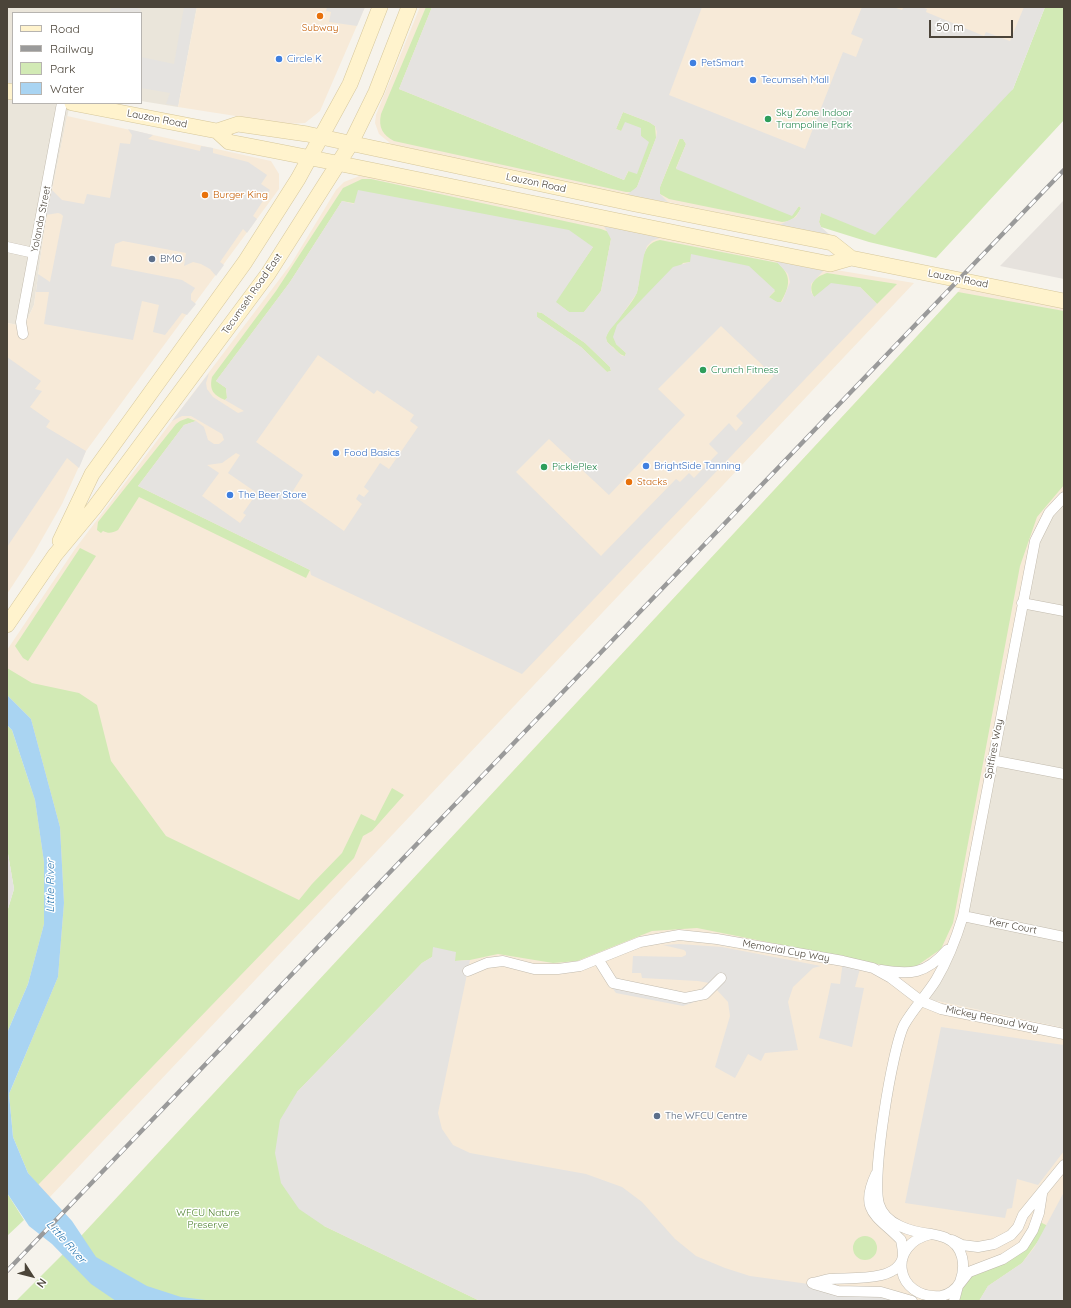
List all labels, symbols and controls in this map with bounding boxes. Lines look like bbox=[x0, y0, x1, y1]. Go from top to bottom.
marker: Subway bbox=[315, 11, 325, 21]
legend bbox=[12, 12, 142, 104]
scale bar bbox=[931, 12, 1015, 38]
text: 50 m bbox=[936, 19, 964, 34]
text: Road bbox=[50, 21, 80, 36]
place label: Subway bbox=[302, 22, 338, 34]
text: Railway bbox=[50, 41, 94, 56]
place label: Circle K bbox=[287, 53, 322, 65]
marker: Circle K bbox=[274, 54, 284, 64]
place label: PetSmart bbox=[701, 57, 744, 69]
marker: PetSmart bbox=[688, 58, 698, 68]
text: Park bbox=[50, 61, 75, 76]
place label: Tecumseh Mall bbox=[761, 74, 829, 86]
marker: Tecumseh Mall bbox=[748, 75, 758, 85]
text: Water bbox=[50, 81, 84, 96]
street label: Lauzon Road bbox=[126, 107, 188, 131]
place label: Sky Zone Indoor Trampoline Park bbox=[776, 107, 852, 130]
marker: Sky Zone Indoor Trampoline Park bbox=[763, 114, 773, 124]
street label: Lauzon Road bbox=[505, 171, 567, 195]
street label: Yolanda Street bbox=[29, 185, 53, 253]
place label: Burger King bbox=[213, 189, 268, 201]
marker: Burger King bbox=[200, 190, 210, 200]
street label: Tecumseh Road East bbox=[219, 251, 285, 337]
place label: BMO bbox=[160, 253, 182, 265]
marker: BMO bbox=[147, 254, 157, 264]
street label: Lauzon Road bbox=[927, 267, 989, 291]
place label: Crunch Fitness bbox=[711, 364, 778, 376]
marker: Crunch Fitness bbox=[698, 365, 708, 375]
place label: Food Basics bbox=[344, 447, 400, 459]
marker: Food Basics bbox=[331, 448, 341, 458]
place label: BrightSide Tanning bbox=[654, 460, 741, 472]
place label: PicklePlex bbox=[552, 461, 597, 473]
marker: BrightSide Tanning bbox=[641, 461, 651, 471]
marker: PicklePlex bbox=[539, 462, 549, 472]
place label: Stacks bbox=[637, 476, 667, 488]
marker: Stacks bbox=[624, 477, 634, 487]
place label: The Beer Store bbox=[238, 489, 307, 501]
marker: The Beer Store bbox=[225, 490, 235, 500]
street label: Spitfires Way bbox=[982, 718, 1006, 780]
water label: Little River bbox=[44, 859, 58, 913]
street label: Kerr Court bbox=[988, 916, 1038, 936]
street label: Memorial Cup Way bbox=[741, 937, 831, 965]
street label: Mickey Renaud Way bbox=[945, 1003, 1039, 1035]
place label: The WFCU Centre bbox=[665, 1110, 747, 1122]
marker: The WFCU Centre bbox=[652, 1111, 662, 1121]
park label: WFCU Nature Preserve bbox=[176, 1207, 240, 1230]
water label: Little River bbox=[43, 1218, 89, 1266]
north arrow bbox=[12, 1256, 52, 1296]
text: N bbox=[34, 1276, 50, 1290]

